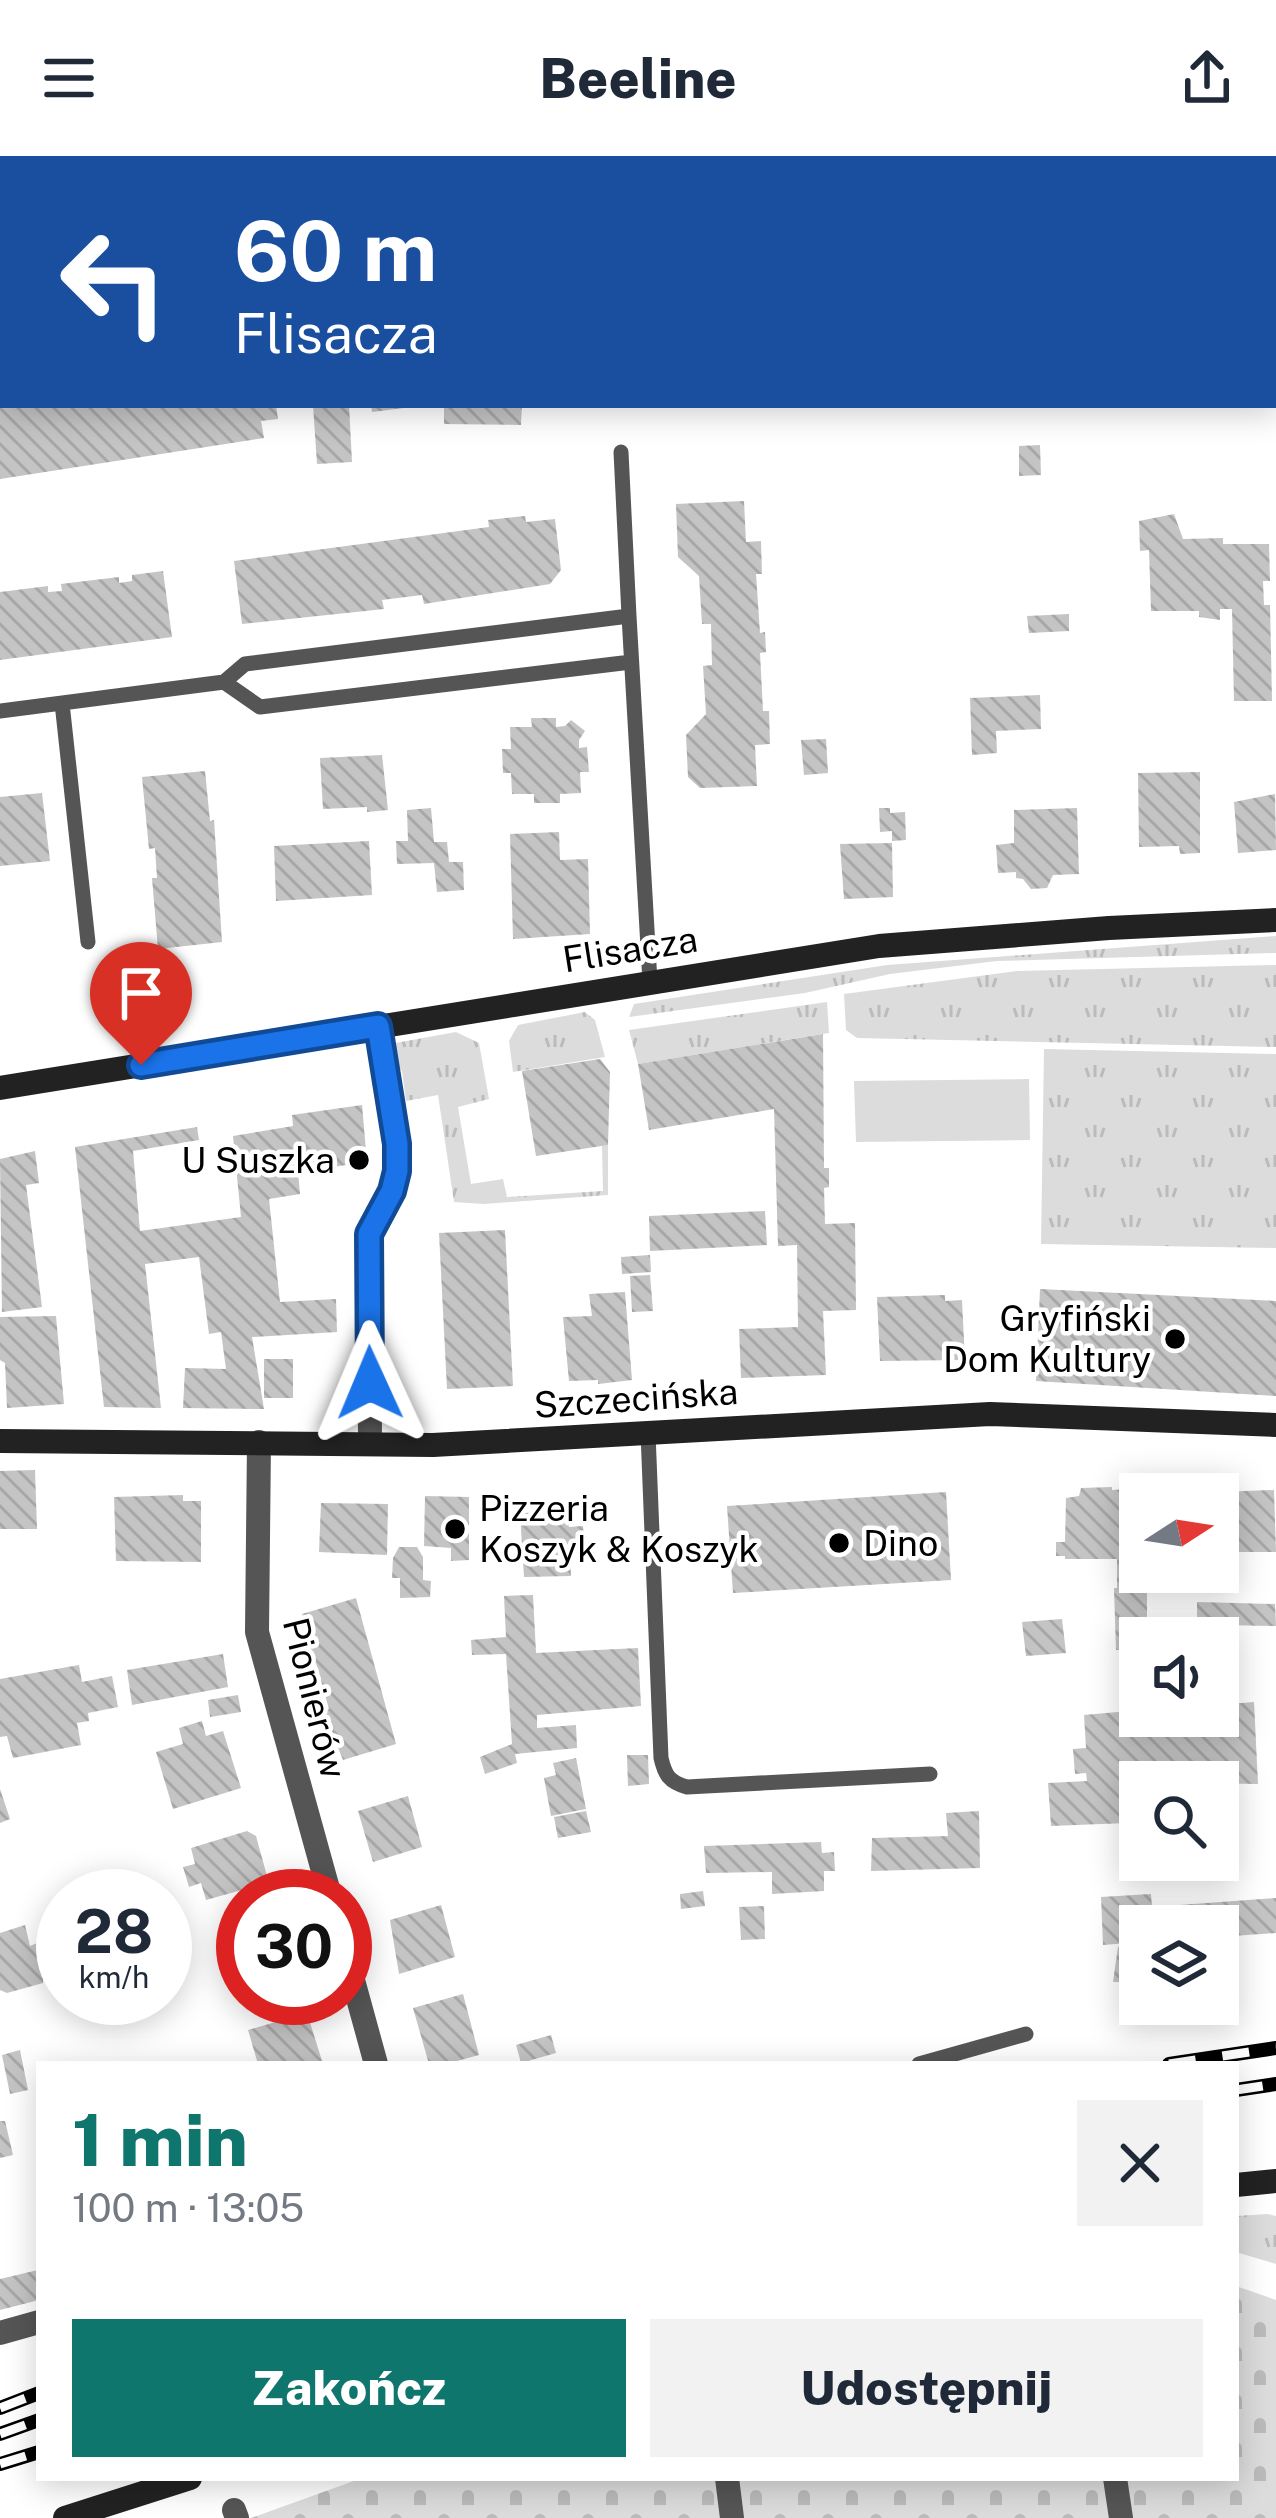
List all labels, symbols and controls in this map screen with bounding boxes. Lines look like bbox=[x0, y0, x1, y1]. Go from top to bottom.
icon: menu bbox=[36, 45, 102, 111]
icon: share bbox=[1174, 45, 1240, 111]
text: Beeline bbox=[539, 47, 737, 110]
text: 60 m bbox=[234, 201, 438, 300]
icon: left bbox=[36, 204, 192, 360]
text: Flisacza bbox=[234, 302, 438, 365]
street label: Flisacza bbox=[560, 918, 700, 980]
pin bbox=[90, 942, 192, 1065]
icon: arrive bbox=[108, 960, 174, 1026]
place label: U Suszka bbox=[181, 1139, 335, 1181]
marker: U Suszka bbox=[346, 1147, 372, 1173]
place label: Gryfiński Dom Kultury bbox=[943, 1297, 1151, 1380]
position arrow bbox=[307, 1320, 433, 1446]
marker: Gryfiński Dom Kultury bbox=[1162, 1326, 1188, 1352]
street label: Szczecińska bbox=[532, 1370, 740, 1426]
north arrow bbox=[1119, 1473, 1239, 1593]
map controls bbox=[1119, 1473, 1239, 2025]
place label: Pizzeria Koszyk & Koszyk bbox=[479, 1487, 759, 1570]
marker: Pizzeria Koszyk & Koszyk bbox=[442, 1516, 468, 1542]
place label: Dino bbox=[863, 1522, 938, 1564]
marker: Dino bbox=[826, 1530, 852, 1556]
street label: Pionierów bbox=[275, 1613, 355, 1783]
button: sound bbox=[1119, 1617, 1239, 1737]
button: search bbox=[1119, 1761, 1239, 1881]
speed limit sign: 30 bbox=[216, 1869, 372, 2025]
text: 28 bbox=[75, 1896, 153, 1967]
button: layers bbox=[1119, 1905, 1239, 2025]
text: km/h bbox=[79, 1959, 149, 1995]
text: 1 min bbox=[72, 2098, 248, 2182]
button: close bbox=[1077, 2100, 1203, 2226]
text: 100 m · 13:05 bbox=[72, 2185, 304, 2231]
button: Zakończ bbox=[72, 2319, 626, 2457]
button: Udostępnij bbox=[650, 2319, 1203, 2457]

